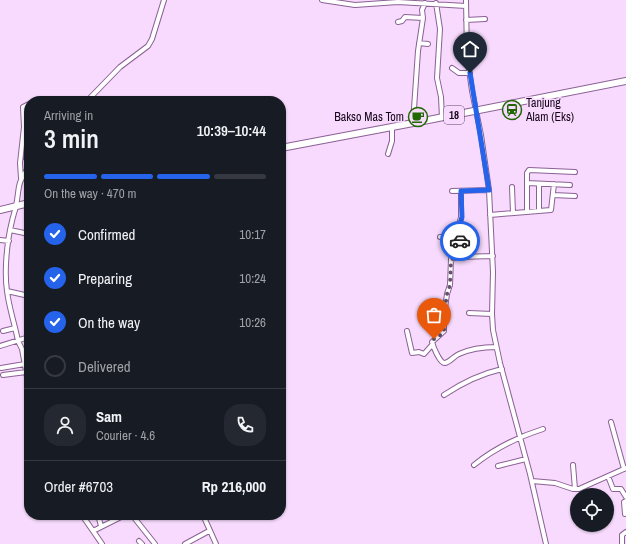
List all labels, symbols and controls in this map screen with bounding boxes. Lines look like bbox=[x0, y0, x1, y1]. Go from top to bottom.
pin bbox=[453, 32, 487, 73]
icon: home bbox=[459, 38, 481, 60]
place label: Tanjung Alam (Eks) bbox=[525, 95, 574, 125]
station icon: Tanjung Alam (Eks) bbox=[501, 99, 523, 121]
cafe icon: Bakso Mas Tom bbox=[407, 106, 429, 128]
road number: 18 bbox=[444, 106, 464, 124]
text: Arriving in bbox=[44, 107, 93, 124]
place label: Bakso Mas Tom bbox=[334, 109, 404, 125]
text: 10:39–10:44 bbox=[197, 120, 266, 141]
text: 3 min bbox=[44, 121, 99, 156]
text: On the way · 470 m bbox=[44, 185, 136, 202]
courier bbox=[440, 221, 480, 261]
icon: check bbox=[44, 223, 66, 245]
text: Confirmed bbox=[78, 224, 135, 245]
text: 10:17 bbox=[239, 226, 266, 243]
icon: car bbox=[449, 230, 471, 252]
icon: check bbox=[44, 267, 66, 289]
text: Preparing bbox=[78, 268, 132, 289]
text: 10:24 bbox=[239, 270, 266, 287]
pin bbox=[417, 298, 451, 339]
icon: bag bbox=[423, 304, 445, 326]
icon: check bbox=[44, 311, 66, 333]
text: On the way bbox=[78, 312, 140, 333]
text: 10:26 bbox=[239, 314, 266, 331]
text: Delivered bbox=[78, 356, 131, 377]
button: person bbox=[44, 404, 86, 446]
button: phone bbox=[224, 404, 266, 446]
text: Sam bbox=[96, 406, 122, 427]
text: Courier · 4.6 bbox=[96, 427, 155, 444]
text: Order #6703 bbox=[44, 476, 113, 497]
text: Rp 216,000 bbox=[202, 476, 266, 497]
map controls bbox=[570, 488, 614, 532]
button: locate bbox=[570, 488, 614, 532]

